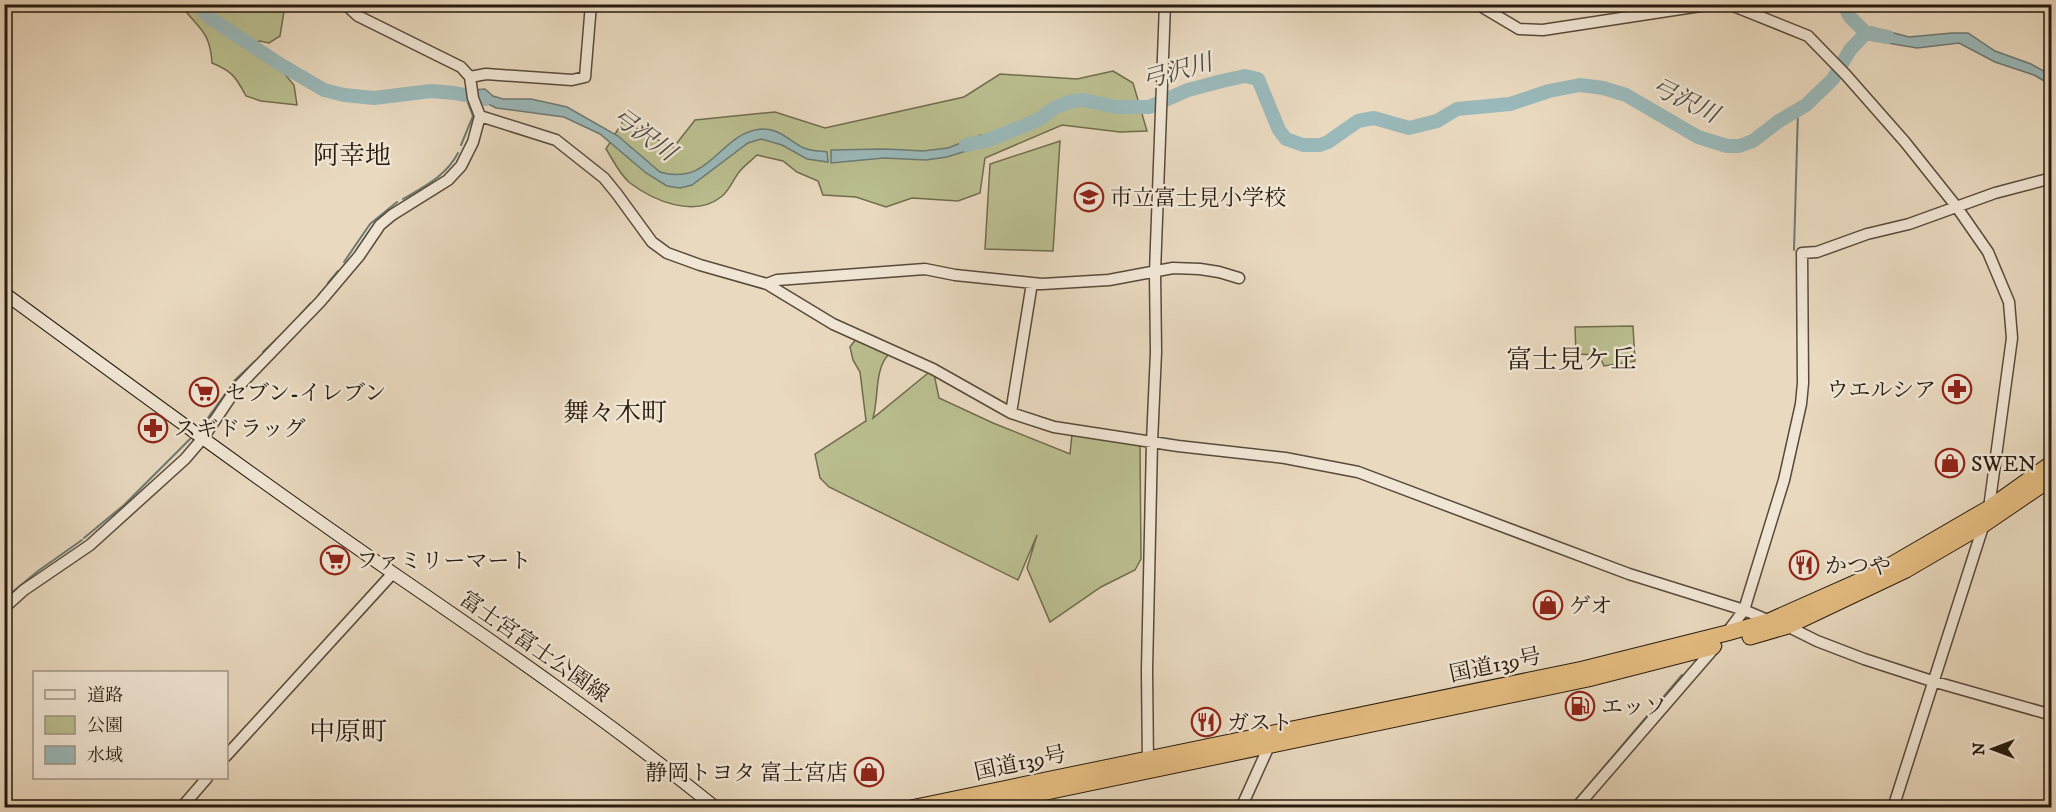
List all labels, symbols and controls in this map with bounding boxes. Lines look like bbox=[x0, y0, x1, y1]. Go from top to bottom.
water label: 弓沢川 bbox=[1139, 47, 1219, 96]
water label: 弓沢川 bbox=[1646, 72, 1726, 131]
water label: 弓沢川 bbox=[605, 102, 684, 170]
district label: 阿幸地 bbox=[313, 140, 391, 173]
school or university icon: 市立富士見小学校 bbox=[1073, 181, 1105, 213]
place label: 市立富士見小学校 bbox=[1110, 185, 1286, 212]
district label: 富士見ケ丘 bbox=[1506, 344, 1636, 377]
pharmacy icon: ウエルシア bbox=[1941, 373, 1973, 405]
supermarket icon: セブン-イレブン bbox=[188, 376, 220, 408]
place label: ウエルシア bbox=[1827, 377, 1936, 404]
place label: セブン-イレブン bbox=[225, 380, 386, 407]
district label: 舞々木町 bbox=[563, 397, 667, 430]
pharmacy icon: スギドラッグ bbox=[137, 412, 169, 444]
place label: スギドラッグ bbox=[174, 416, 306, 443]
shop icon: SWEN bbox=[1934, 447, 1966, 479]
place label: SWEN bbox=[1971, 451, 2036, 478]
supermarket icon: ファミリーマート bbox=[319, 544, 351, 576]
place label: ファミリーマート bbox=[356, 548, 532, 575]
restaurant icon: かつや bbox=[1788, 549, 1820, 581]
place label: かつや bbox=[1825, 553, 1891, 580]
street label: 富士宮富士公園線 bbox=[454, 586, 614, 709]
shop icon: ゲオ bbox=[1532, 589, 1564, 621]
place label: ゲオ bbox=[1569, 593, 1613, 620]
street label: 国道139号 bbox=[1447, 643, 1544, 688]
legend bbox=[33, 671, 228, 779]
text: 道路 bbox=[87, 685, 123, 707]
fuel station icon: エッソ bbox=[1564, 690, 1596, 722]
place label: エッソ bbox=[1601, 694, 1667, 721]
restaurant icon: ガスト bbox=[1190, 706, 1222, 738]
place label: ガスト bbox=[1227, 710, 1293, 737]
text: 公園 bbox=[87, 715, 123, 737]
district label: 中原町 bbox=[309, 716, 387, 749]
north arrow bbox=[1963, 719, 2023, 779]
street label: 国道139号 bbox=[972, 741, 1069, 786]
text: N bbox=[1969, 742, 1989, 756]
text: 水域 bbox=[87, 745, 123, 767]
shop icon: 静岡トヨタ 富士宮店 bbox=[853, 756, 885, 788]
place label: 静岡トヨタ 富士宮店 bbox=[645, 760, 848, 787]

